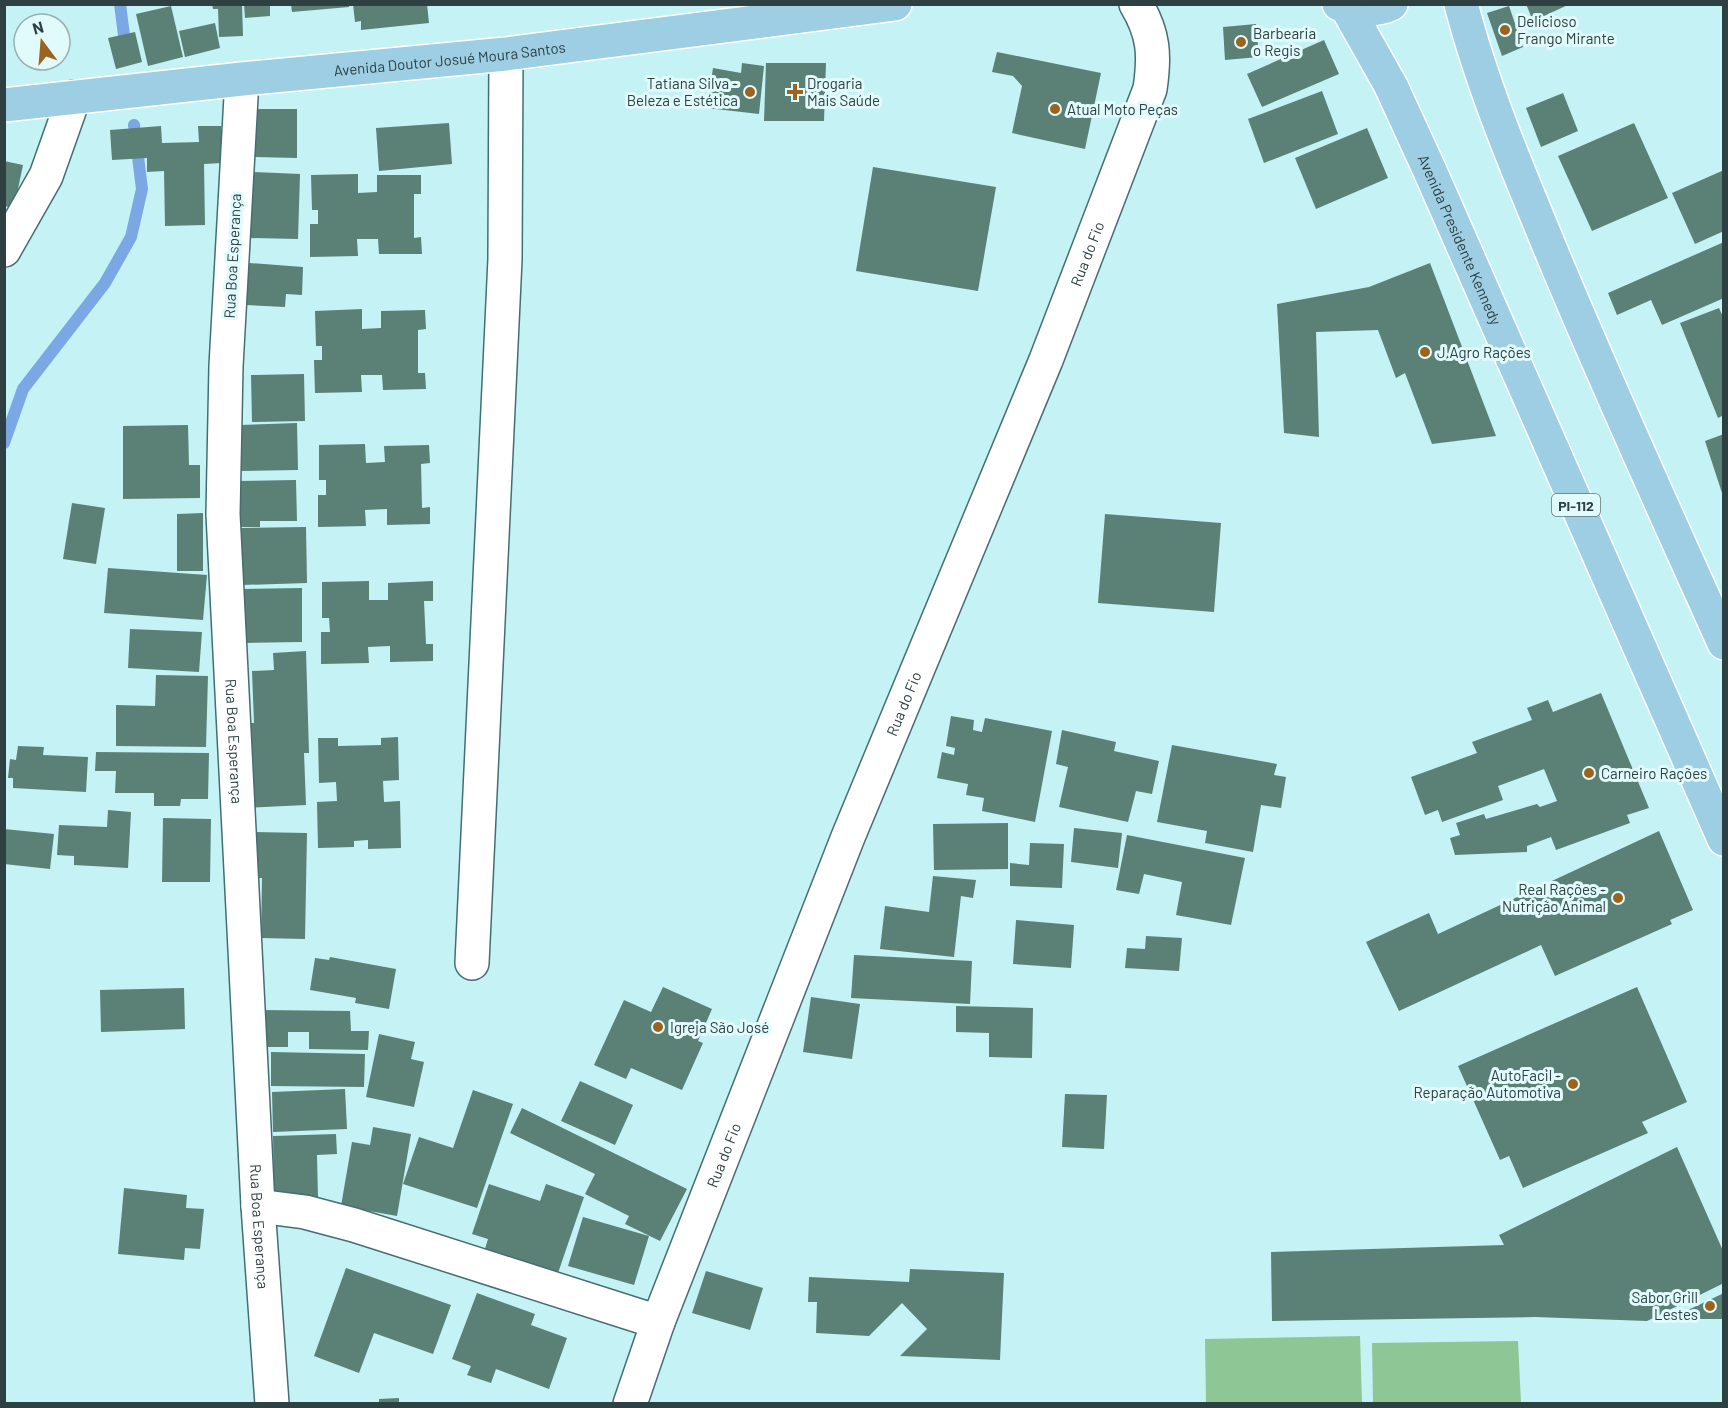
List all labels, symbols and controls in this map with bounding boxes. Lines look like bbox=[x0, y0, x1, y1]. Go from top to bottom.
north arrow bbox=[12, 12, 72, 72]
place label: Delicioso Frango Mirante bbox=[1517, 12, 1615, 47]
text: N bbox=[30, 17, 45, 38]
marker: Delicioso Frango Mirante bbox=[1498, 23, 1512, 37]
place label: Barbearia o Regis bbox=[1253, 24, 1316, 59]
marker: Barbearia o Regis bbox=[1234, 35, 1248, 49]
street label: Avenida Doutor Josué Moura Santos bbox=[333, 37, 567, 79]
place label: Tatiana Silva - Beleza e Estética bbox=[627, 74, 738, 109]
place label: Drogaria Mais Saúde bbox=[807, 74, 880, 109]
marker: Tatiana Silva - Beleza e Estética bbox=[743, 85, 757, 99]
marker: Drogaria Mais Saúde bbox=[788, 85, 802, 99]
place label: Atual Moto Peças bbox=[1067, 100, 1178, 118]
marker: Atual Moto Peças bbox=[1048, 102, 1062, 116]
street label: Avenida Presidente Kennedy bbox=[1415, 152, 1506, 328]
street label: Rua Boa Esperança bbox=[220, 193, 244, 319]
street label: Rua do Fio bbox=[1066, 219, 1107, 288]
place label: J.Agro Rações bbox=[1437, 343, 1531, 361]
marker: J.Agro Rações bbox=[1418, 345, 1432, 359]
road number: PI-112 bbox=[1552, 494, 1600, 516]
street label: Rua do Fio bbox=[882, 669, 925, 738]
street label: Rua Boa Esperança bbox=[222, 678, 247, 804]
place label: Carneiro Rações bbox=[1601, 764, 1707, 782]
marker: Carneiro Rações bbox=[1582, 766, 1596, 780]
place label: Real Rações - Nutrição Animal bbox=[1502, 880, 1606, 915]
marker: Real Rações - Nutrição Animal bbox=[1611, 891, 1625, 905]
place label: Igreja São José bbox=[670, 1018, 769, 1036]
marker: Igreja São José bbox=[651, 1020, 665, 1034]
place label: AutoFacil - Reparação Automotiva bbox=[1413, 1066, 1561, 1101]
marker: AutoFacil - Reparação Automotiva bbox=[1566, 1077, 1580, 1091]
street label: Rua do Fio bbox=[703, 1120, 744, 1190]
street label: Rua Boa Esperança bbox=[247, 1164, 273, 1290]
place label: Sabor Grill Lestes bbox=[1632, 1288, 1698, 1323]
marker: Sabor Grill Lestes bbox=[1703, 1299, 1717, 1313]

